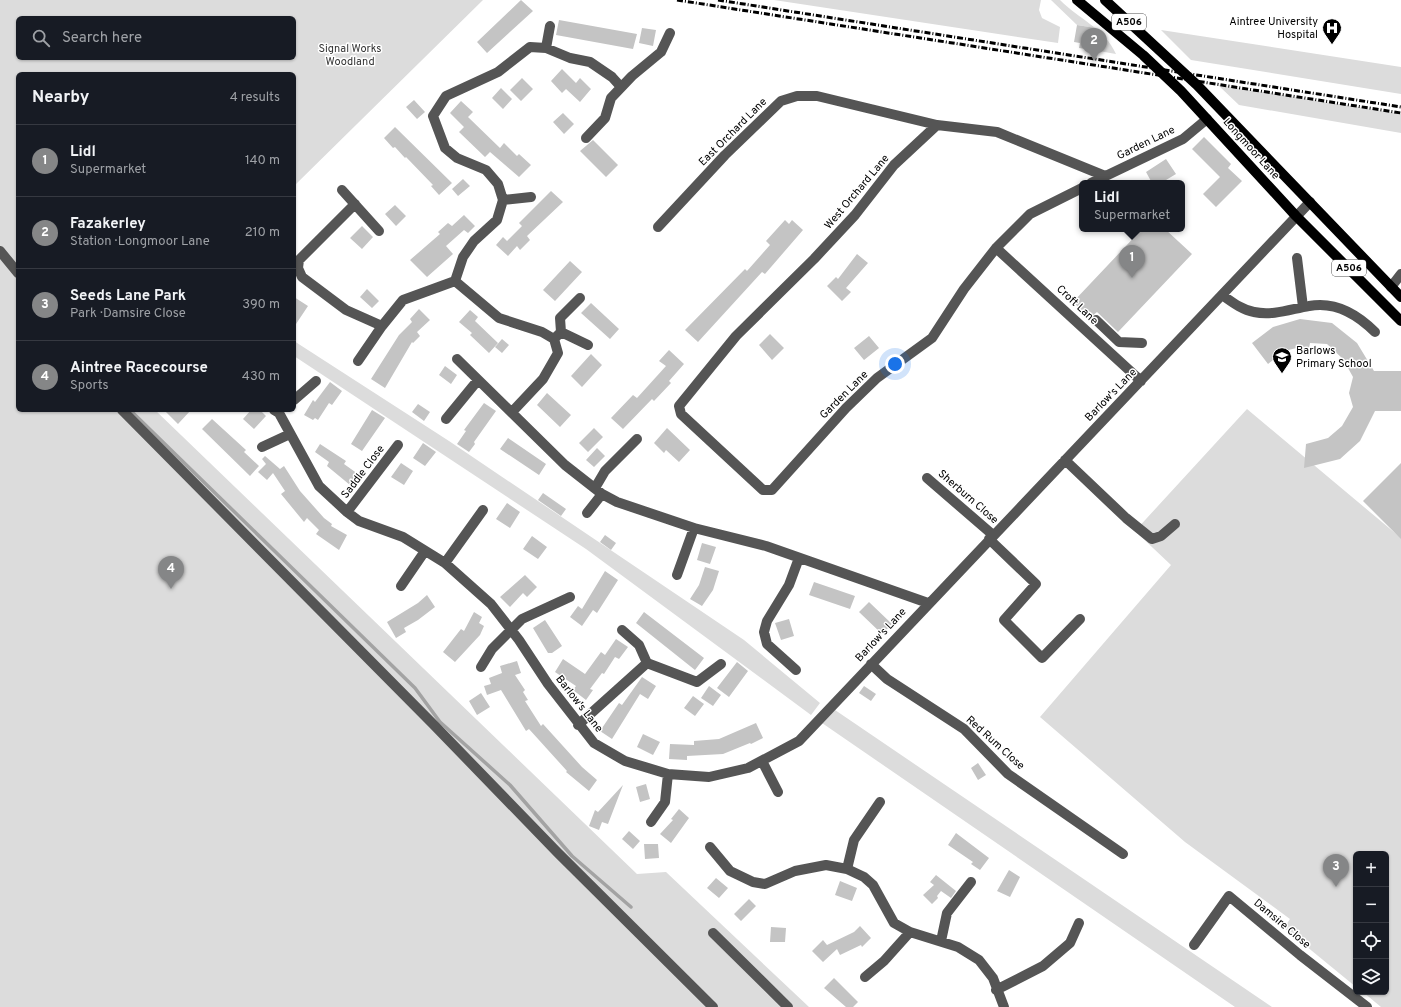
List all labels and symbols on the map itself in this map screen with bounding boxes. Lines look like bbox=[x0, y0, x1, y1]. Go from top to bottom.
road number: A506 bbox=[1112, 14, 1146, 30]
place label: Aintree University Hospital bbox=[1229, 15, 1318, 42]
hospital icon: Aintree University Hospital bbox=[1321, 17, 1343, 45]
pin: 2 bbox=[1081, 28, 1107, 61]
park label: Signal Works Woodland bbox=[318, 42, 382, 69]
street label: East Orchard Lane bbox=[696, 95, 770, 169]
street label: Longmoor Lane bbox=[1220, 115, 1282, 183]
street label: Garden Lane bbox=[1115, 123, 1177, 163]
street label: West Orchard Lane bbox=[822, 152, 892, 232]
pin: 1 bbox=[1119, 245, 1145, 278]
road number: A506 bbox=[1332, 260, 1366, 276]
street label: Croft Lane bbox=[1053, 282, 1101, 328]
place label: Barlows Primary School bbox=[1296, 344, 1372, 371]
school or university icon: Barlows Primary School bbox=[1271, 346, 1293, 374]
your location bbox=[885, 354, 905, 374]
street label: Barlow's Lane bbox=[1082, 365, 1140, 425]
street label: Garden Lane bbox=[817, 368, 871, 422]
street label: Saddle Close bbox=[338, 442, 388, 501]
street label: Sherburn Close bbox=[935, 467, 1001, 527]
pin: 4 bbox=[158, 556, 184, 589]
street label: Barlow's Lane bbox=[852, 605, 910, 665]
street label: Barlow's Lane bbox=[552, 673, 606, 735]
street label: Red Rum Close bbox=[963, 713, 1027, 773]
pin: 3 bbox=[1323, 854, 1349, 887]
street label: Damsire Close bbox=[1251, 896, 1313, 952]

